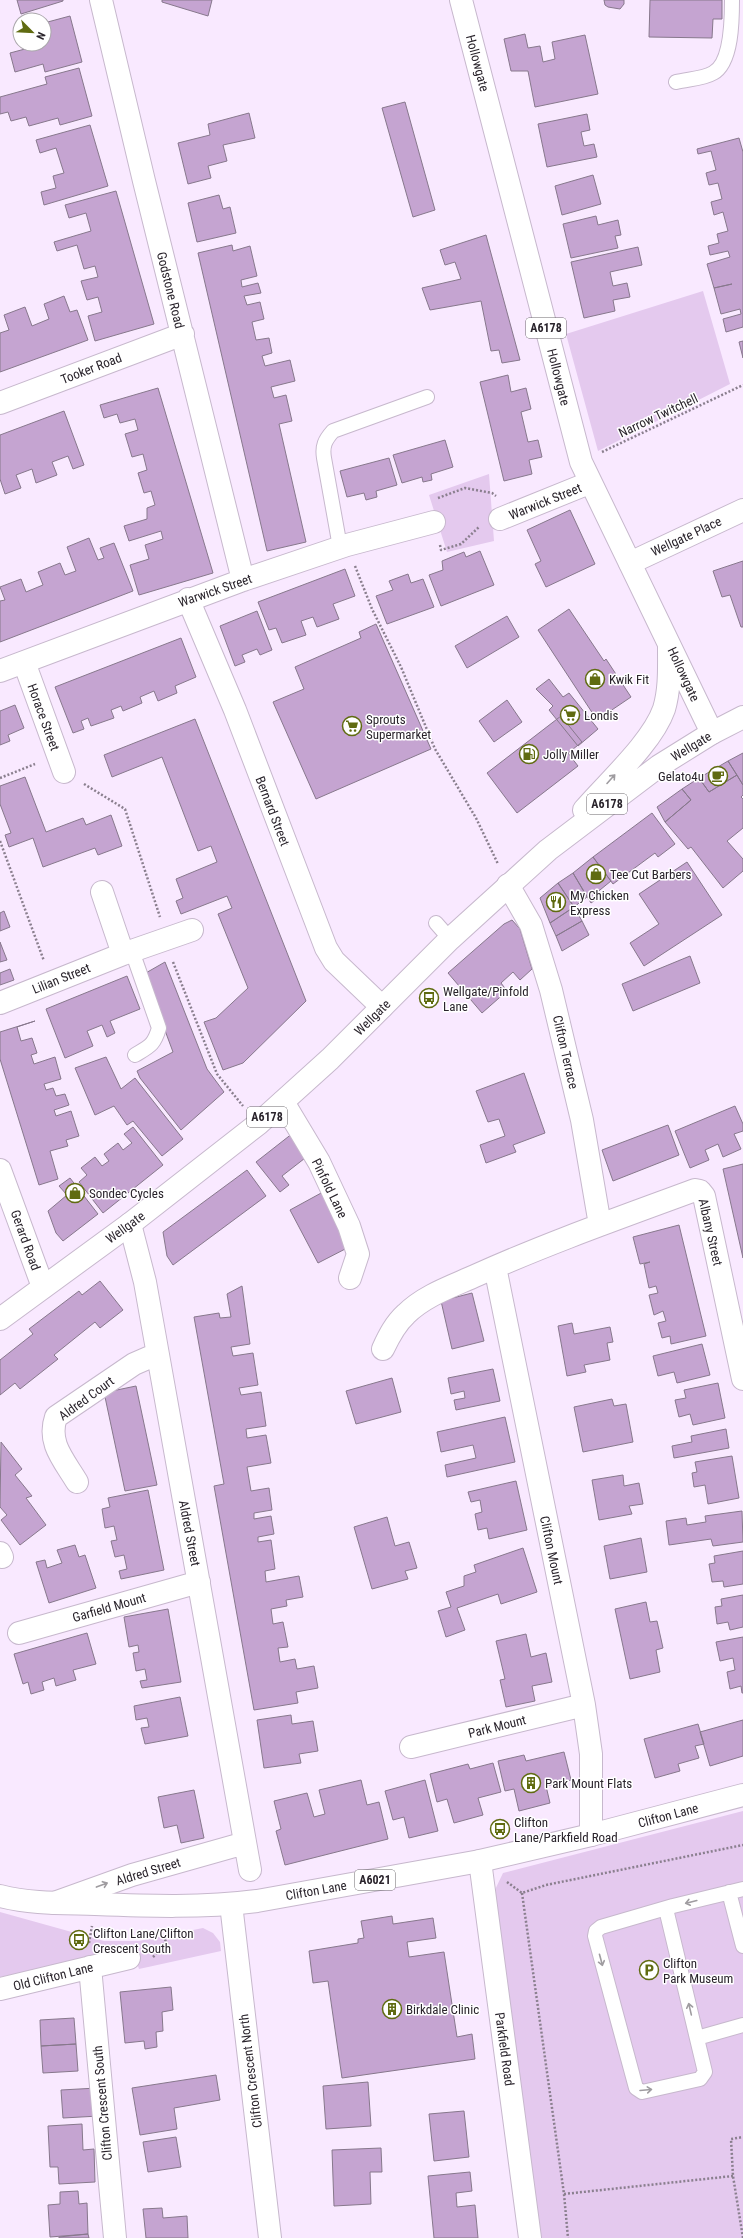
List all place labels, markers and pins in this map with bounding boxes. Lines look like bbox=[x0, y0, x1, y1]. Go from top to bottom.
shop icon: Kwik Fit bbox=[584, 668, 606, 690]
place label: Kwik Fit bbox=[609, 672, 649, 687]
supermarket icon: Londis bbox=[559, 704, 581, 726]
place label: Londis bbox=[584, 708, 618, 723]
place label: Sprouts Supermarket bbox=[366, 712, 431, 742]
supermarket icon: Sprouts Supermarket bbox=[341, 715, 363, 737]
fuel station icon: Jolly Miller bbox=[518, 743, 540, 765]
place label: Jolly Miller bbox=[543, 747, 599, 762]
cafe icon: Gelato4u bbox=[707, 765, 729, 787]
place label: Gelato4u bbox=[658, 769, 704, 784]
shop icon: Tee Cut Barbers bbox=[585, 863, 607, 885]
place label: Tee Cut Barbers bbox=[610, 867, 692, 882]
place label: My Chicken Express bbox=[570, 888, 629, 918]
restaurant icon: My Chicken Express bbox=[545, 891, 567, 913]
place label: Wellgate/Pinfold Lane bbox=[443, 984, 529, 1014]
bus stop icon: Wellgate/Pinfold Lane bbox=[418, 987, 440, 1009]
shop icon: Sondec Cycles bbox=[64, 1182, 86, 1204]
place label: Sondec Cycles bbox=[89, 1186, 164, 1201]
building icon: Park Mount Flats bbox=[520, 1772, 542, 1794]
place label: Park Mount Flats bbox=[545, 1776, 632, 1791]
place label: Clifton Lane/Parkfield Road bbox=[514, 1815, 618, 1845]
bus stop icon: Clifton Lane/Parkfield Road bbox=[489, 1818, 511, 1840]
place label: Clifton Lane/Clifton Crescent South bbox=[93, 1926, 194, 1956]
bus stop icon: Clifton Lane/Clifton Crescent South bbox=[68, 1929, 90, 1951]
place label: Clifton Park Museum bbox=[663, 1956, 733, 1986]
parking icon: Clifton Park Museum bbox=[638, 1959, 660, 1981]
building icon: Birkdale Clinic bbox=[381, 1998, 403, 2020]
place label: Birkdale Clinic bbox=[406, 2002, 479, 2017]

